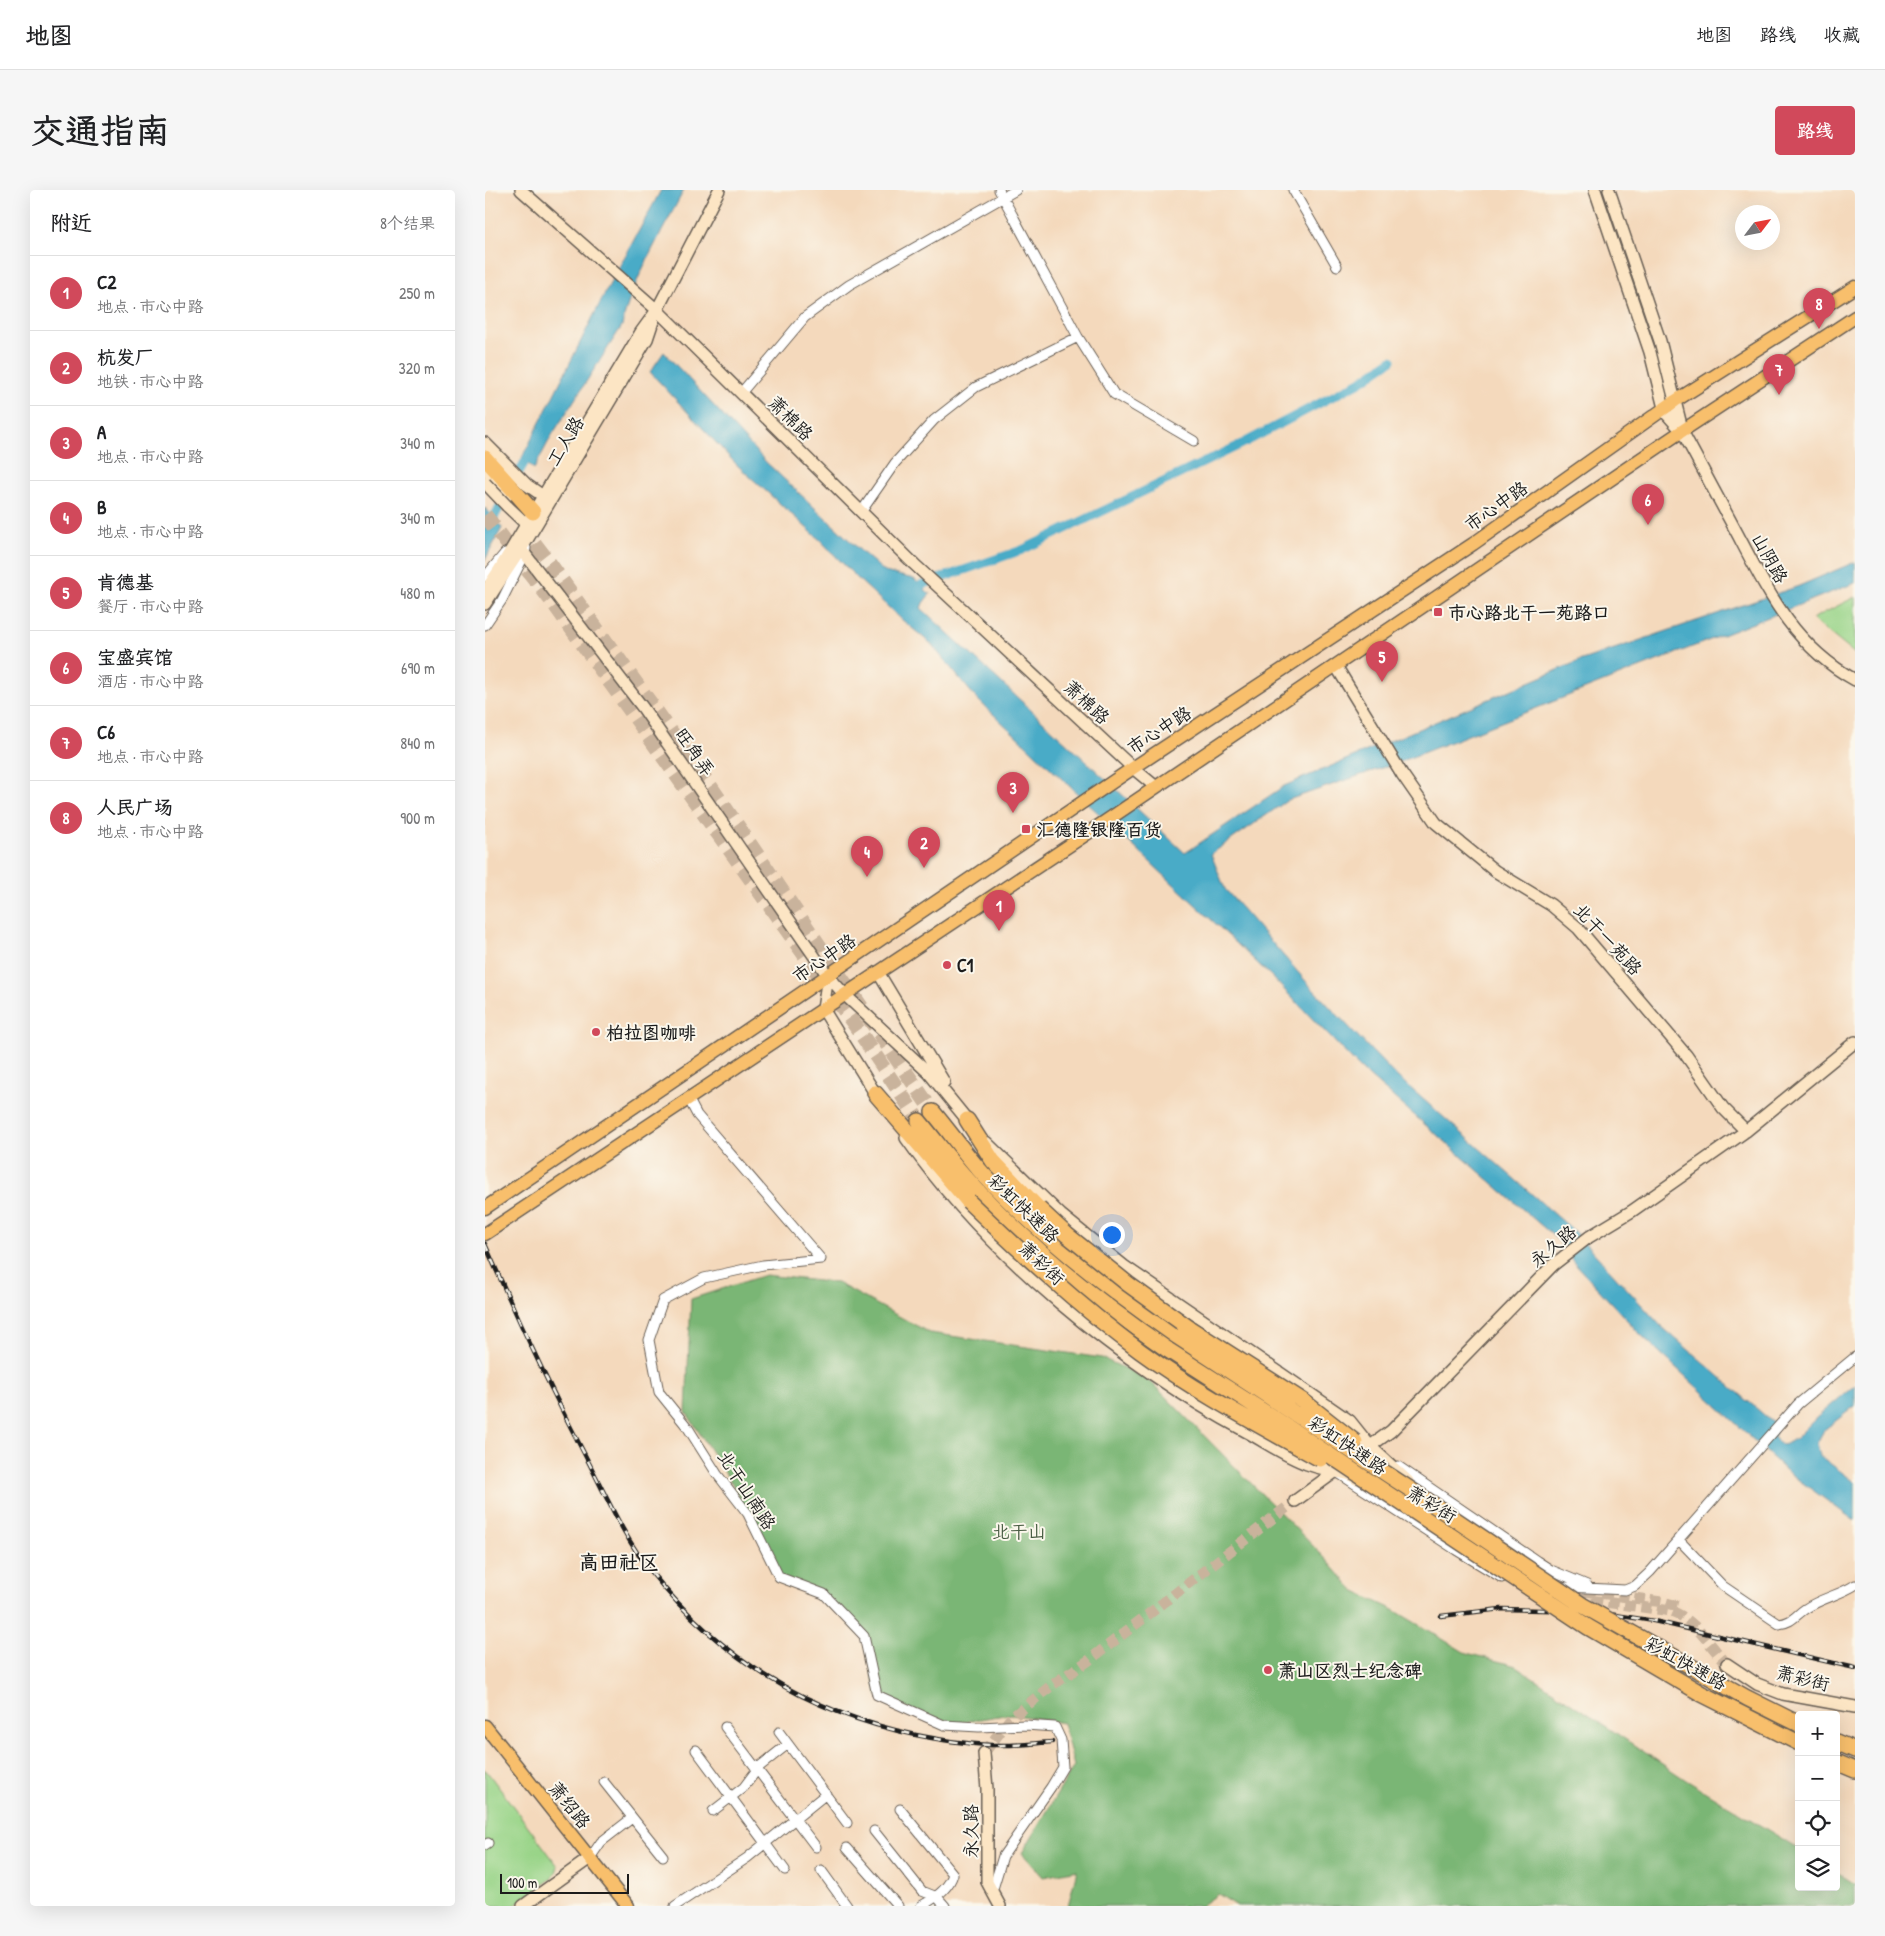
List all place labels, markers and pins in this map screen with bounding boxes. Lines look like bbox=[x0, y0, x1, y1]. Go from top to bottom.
pin: 8 bbox=[1803, 288, 1835, 329]
pin: 7 bbox=[1763, 354, 1795, 395]
pin: 6 bbox=[1632, 484, 1664, 525]
place label: 市心路北干一苑路口 bbox=[1448, 600, 1610, 625]
marker: 市心路北干一苑路口 bbox=[1432, 606, 1444, 618]
pin: 5 bbox=[1366, 641, 1398, 682]
pin: 3 bbox=[997, 772, 1029, 813]
place label: 汇德隆银隆百货 bbox=[1036, 817, 1162, 842]
marker: 汇德隆银隆百货 bbox=[1020, 823, 1032, 835]
pin: 2 bbox=[908, 827, 940, 868]
pin: 4 bbox=[851, 836, 883, 877]
pin: 1 bbox=[983, 890, 1015, 931]
place label: C1 bbox=[957, 953, 974, 978]
marker: C1 bbox=[941, 959, 953, 971]
place label: 柏拉图咖啡 bbox=[606, 1020, 696, 1045]
marker: 柏拉图咖啡 bbox=[590, 1026, 602, 1038]
place label: 萧山区烈士纪念碑 bbox=[1278, 1658, 1422, 1683]
marker: 萧山区烈士纪念碑 bbox=[1262, 1664, 1274, 1676]

